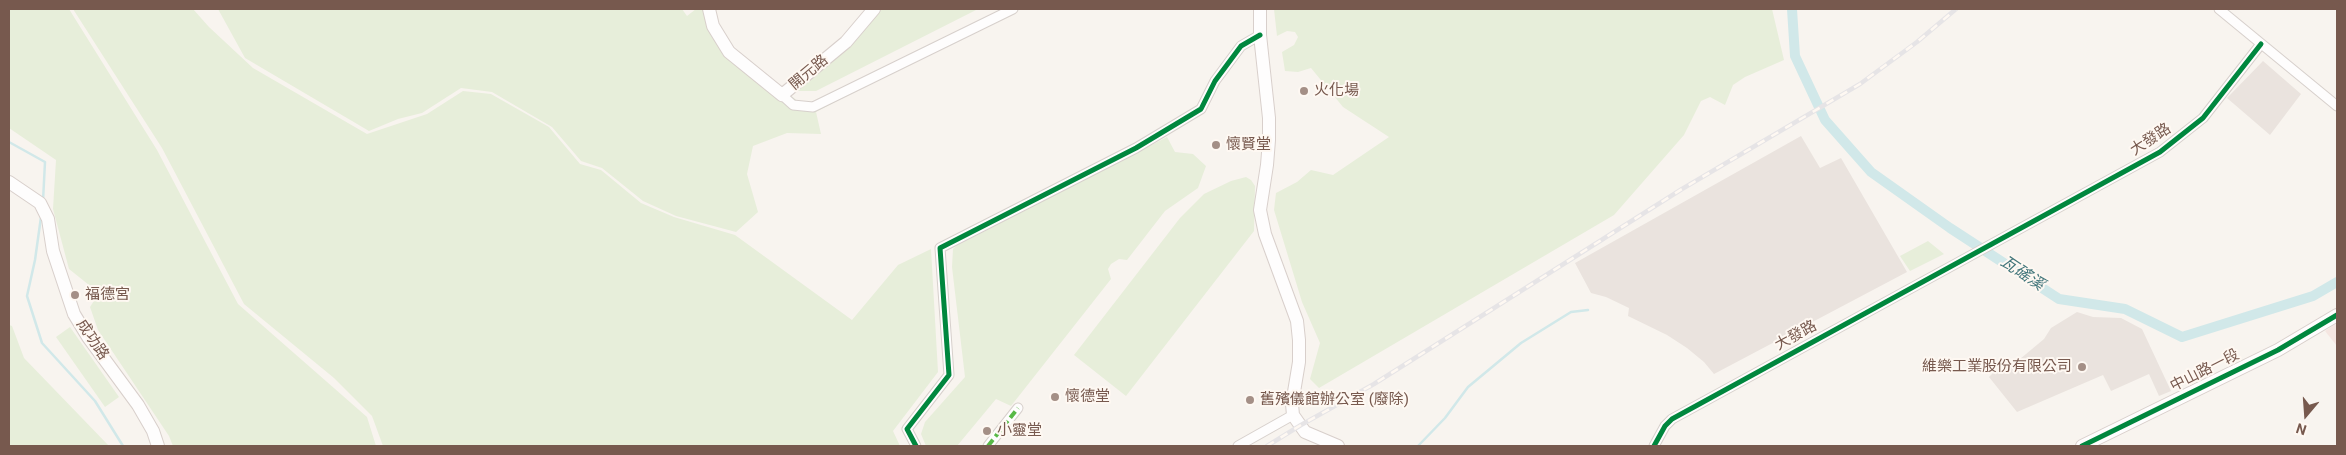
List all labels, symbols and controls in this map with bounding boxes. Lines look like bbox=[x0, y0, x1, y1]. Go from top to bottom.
street label: 開元路 bbox=[786, 52, 832, 94]
place label: 火化場 bbox=[1314, 82, 1359, 100]
marker: 火化場 bbox=[1298, 85, 1310, 97]
street label: 大發路 bbox=[2127, 120, 2175, 160]
place label: 懷賢堂 bbox=[1226, 136, 1271, 154]
marker: 懷賢堂 bbox=[1210, 139, 1222, 151]
water label: 瓦磘溪 bbox=[1997, 253, 2047, 295]
place label: 福德宮 bbox=[85, 286, 130, 304]
marker: 福德宮 bbox=[69, 289, 81, 301]
street label: 成功路 bbox=[72, 316, 112, 364]
street label: 大發路 bbox=[1772, 317, 1820, 355]
street label: 中山路一段 bbox=[2168, 346, 2242, 396]
place label: 維樂工業股份有限公司 bbox=[1922, 358, 2072, 376]
marker: 維樂工業股份有限公司 bbox=[2076, 361, 2088, 373]
place label: 懷德堂 bbox=[1065, 388, 1110, 406]
north arrow bbox=[2281, 390, 2331, 440]
marker: 懷德堂 bbox=[1049, 391, 1061, 403]
place label: 舊殯儀館辦公室 (廢除) bbox=[1260, 391, 1409, 409]
marker: 舊殯儀館辦公室 (廢除) bbox=[1244, 394, 1256, 406]
text: N bbox=[2294, 420, 2309, 438]
place label: 小靈堂 bbox=[997, 422, 1042, 440]
marker: 小靈堂 bbox=[981, 425, 993, 437]

